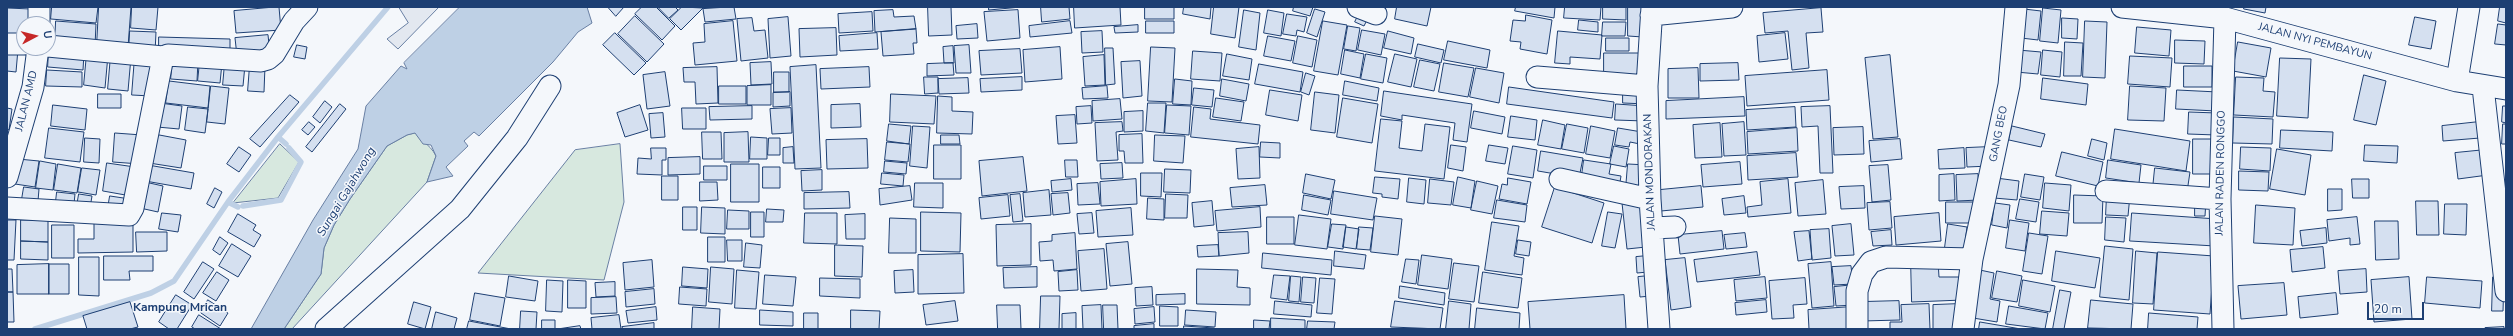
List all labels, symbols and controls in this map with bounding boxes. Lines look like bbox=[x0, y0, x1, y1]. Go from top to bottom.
north arrow bbox=[16, 16, 56, 56]
street label: JALAN NYI PEMBAYUN bbox=[2257, 20, 2373, 64]
text: U bbox=[39, 30, 55, 40]
street label: JALAN AMD bbox=[13, 69, 41, 133]
street label: GANG BEO bbox=[1987, 105, 2011, 163]
street label: JALAN RADEN RONGGO bbox=[2213, 110, 2229, 236]
street label: JALAN MONDORAKAN bbox=[1641, 113, 1659, 231]
water label: Sungai Gajahwong bbox=[315, 145, 379, 239]
scale bar bbox=[2369, 294, 2426, 320]
district label: Kampung Mrican bbox=[133, 301, 227, 315]
text: 20 m bbox=[2374, 301, 2402, 317]

